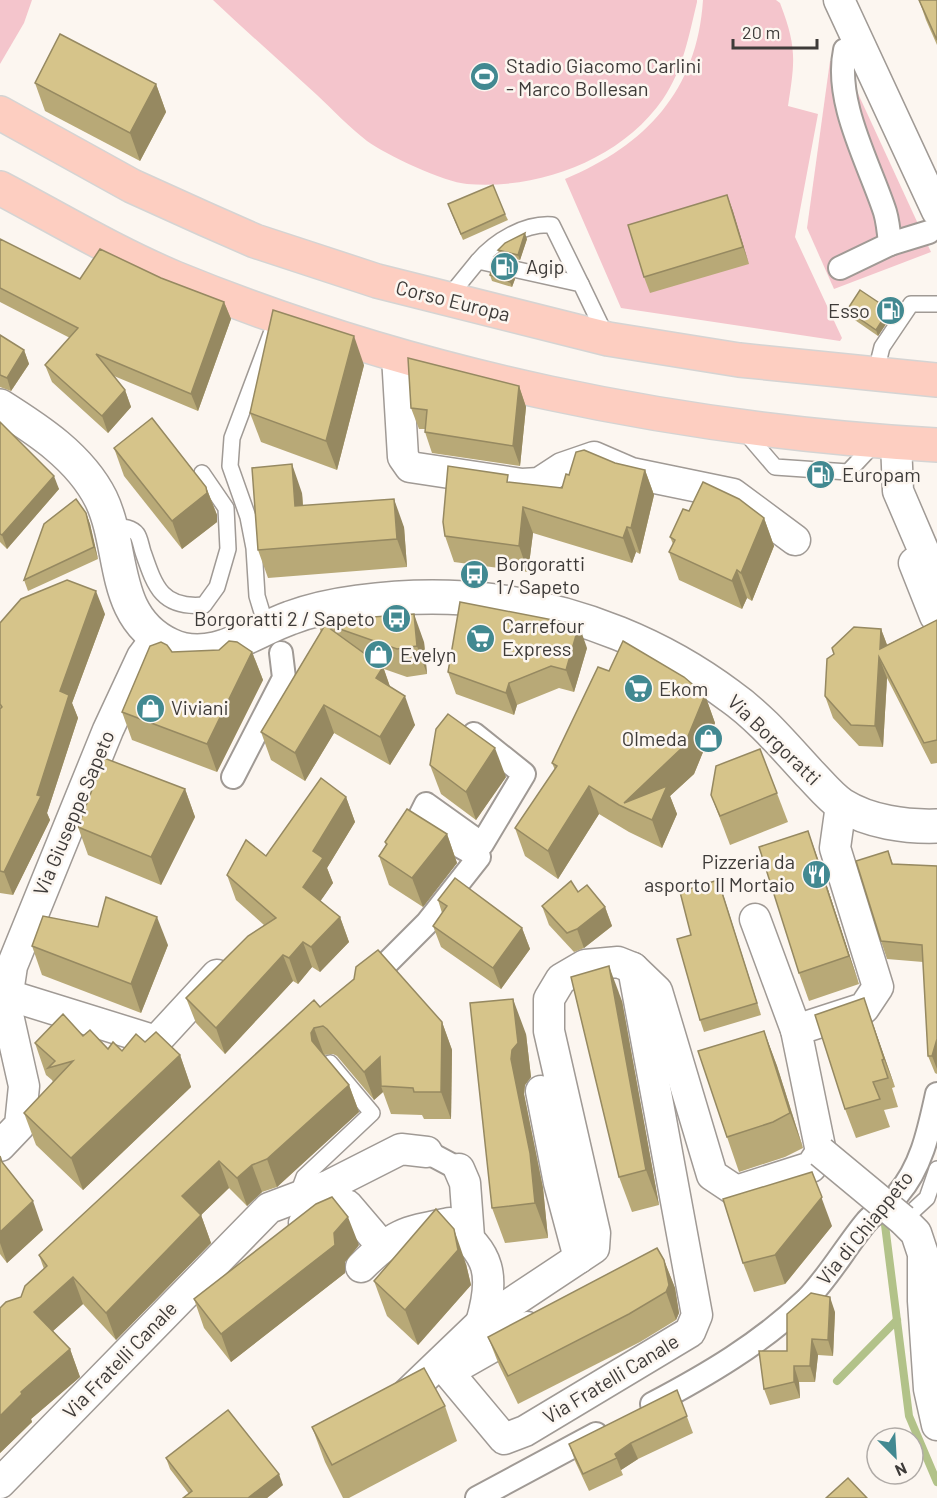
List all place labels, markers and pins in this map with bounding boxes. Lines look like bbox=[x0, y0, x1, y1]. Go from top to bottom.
place label: Stadio Giacomo Carlini - Marco Bollesan bbox=[506, 53, 701, 100]
sports icon: Stadio Giacomo Carlini - Marco Bollesan bbox=[469, 61, 501, 93]
fuel station icon: Agip bbox=[489, 251, 521, 283]
place label: Agip bbox=[526, 254, 565, 278]
fuel station icon: Esso bbox=[875, 295, 907, 327]
place label: Esso bbox=[828, 298, 870, 322]
fuel station icon: Europam bbox=[805, 459, 837, 491]
place label: Europam bbox=[842, 462, 921, 486]
place label: Borgoratti 1 / Sapeto bbox=[496, 551, 585, 598]
bus stop icon: Borgoratti 1 / Sapeto bbox=[459, 559, 491, 591]
bus stop icon: Borgoratti 2 / Sapeto bbox=[380, 603, 412, 635]
place label: Borgoratti 2 / Sapeto bbox=[194, 606, 375, 630]
place label: Carrefour Express bbox=[502, 613, 584, 660]
supermarket icon: Carrefour Express bbox=[465, 622, 497, 654]
shop icon: Evelyn bbox=[363, 639, 395, 671]
place label: Evelyn bbox=[400, 642, 457, 666]
supermarket icon: Ekom bbox=[622, 673, 654, 705]
place label: Ekom bbox=[659, 676, 708, 700]
shop icon: Viviani bbox=[134, 692, 166, 724]
place label: Viviani bbox=[171, 695, 229, 719]
shop icon: Olmeda bbox=[692, 723, 724, 755]
place label: Olmeda bbox=[622, 726, 687, 750]
place label: Pizzeria da asporto Il Mortaio bbox=[644, 849, 795, 896]
restaurant icon: Pizzeria da asporto Il Mortaio bbox=[800, 858, 832, 890]

